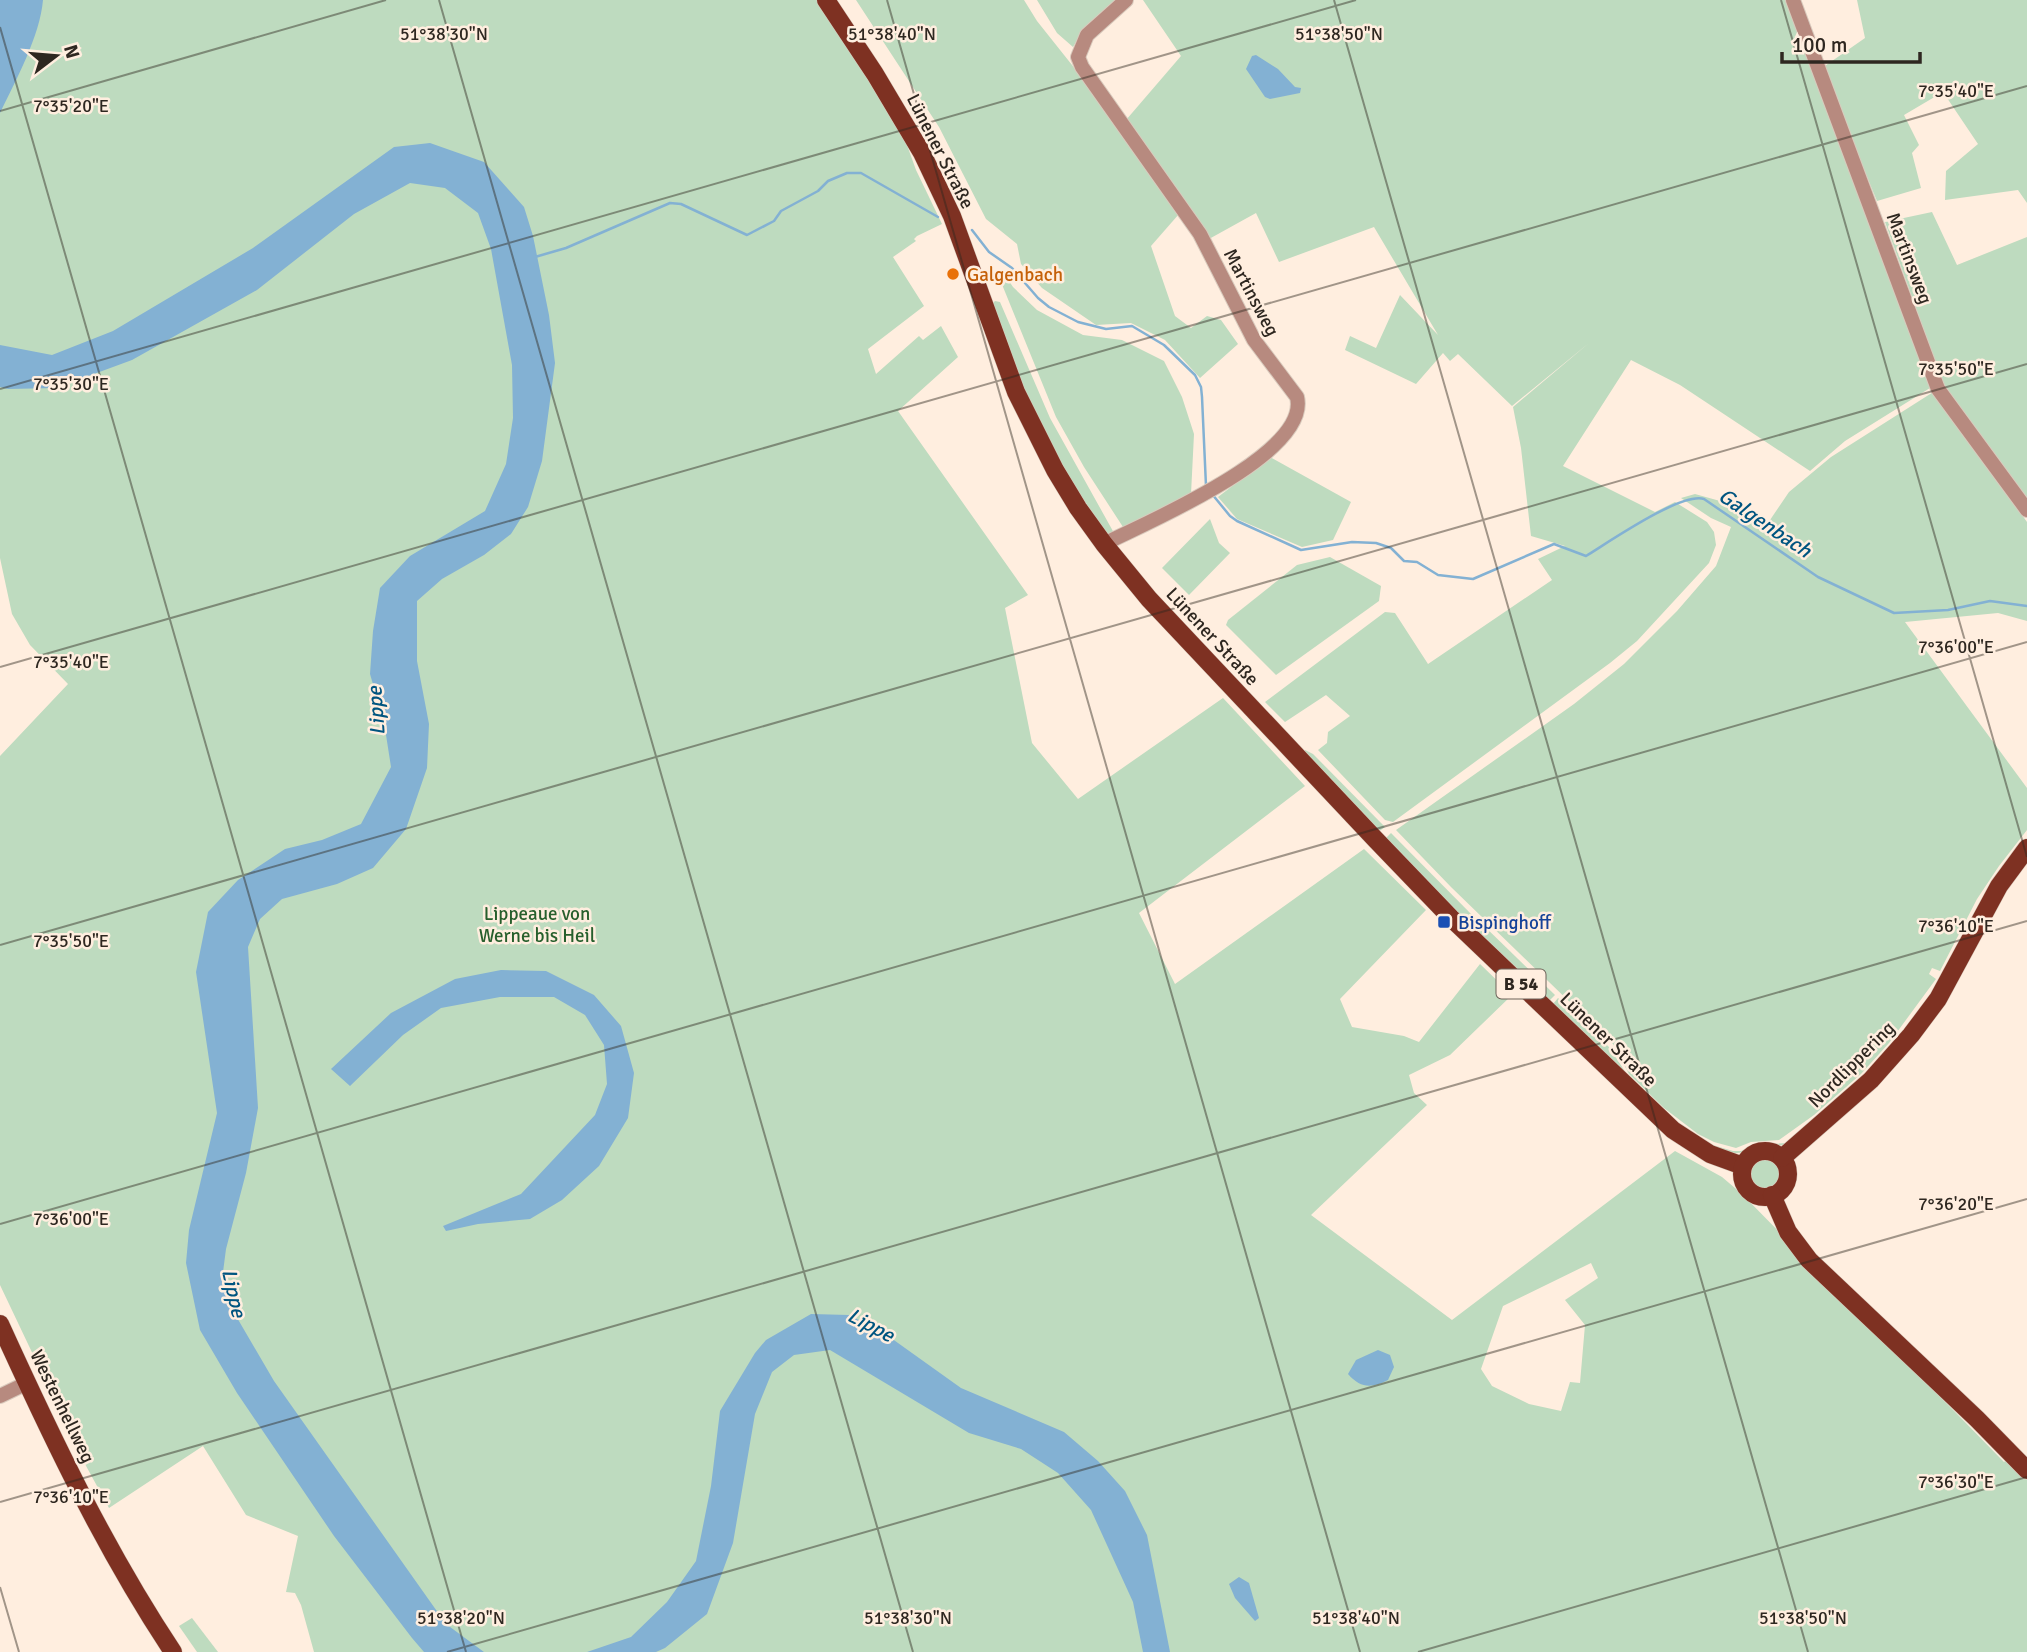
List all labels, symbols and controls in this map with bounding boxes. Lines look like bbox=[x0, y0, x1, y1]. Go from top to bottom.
north arrow bbox=[21, 21, 91, 91]
scale bar bbox=[1782, 21, 1920, 65]
text: 51°38'30"N bbox=[400, 23, 488, 45]
text: 51°38'40"N bbox=[848, 23, 936, 45]
text: 51°38'50"N bbox=[1295, 23, 1383, 45]
text: 100 m bbox=[1792, 32, 1847, 58]
text: N bbox=[58, 42, 85, 61]
text: 7°35'40"E bbox=[1918, 80, 1994, 102]
street label: Lünener Straße bbox=[901, 90, 979, 213]
text: 7°35'20"E bbox=[33, 95, 109, 117]
street label: Martinsweg bbox=[1881, 209, 1937, 307]
street label: Martinsweg bbox=[1218, 244, 1284, 340]
place label: Galgenbach bbox=[967, 263, 1063, 287]
marker: Galgenbach bbox=[945, 266, 961, 282]
text: 7°35'50"E bbox=[1918, 358, 1994, 380]
text: 7°35'30"E bbox=[33, 373, 109, 395]
water label: Galgenbach bbox=[1714, 483, 1817, 564]
street label: Lünener Straße bbox=[1161, 582, 1264, 691]
text: 7°36'00"E bbox=[1918, 636, 1994, 658]
text: 7°35'40"E bbox=[33, 651, 109, 673]
water label: Lippe bbox=[361, 684, 391, 736]
park label: Lippeaue von Werne bis Heil bbox=[479, 902, 595, 948]
place label: Bispinghoff bbox=[1458, 911, 1552, 935]
marker: Bispinghoff bbox=[1436, 914, 1452, 930]
text: 7°36'10"E bbox=[1918, 915, 1994, 937]
text: 7°35'50"E bbox=[33, 930, 109, 952]
road number: B 54 bbox=[1496, 970, 1546, 999]
street label: Lünener Straße bbox=[1555, 987, 1662, 1092]
street label: Nordlippering bbox=[1803, 1016, 1900, 1113]
text: 7°36'20"E bbox=[1918, 1193, 1994, 1215]
text: 7°36'00"E bbox=[33, 1208, 109, 1230]
water label: Lippe bbox=[216, 1266, 253, 1321]
water label: Lippe bbox=[843, 1302, 900, 1349]
street label: Westenhellweg bbox=[24, 1346, 100, 1467]
text: 7°36'30"E bbox=[1918, 1471, 1994, 1493]
text: 7°36'10"E bbox=[33, 1486, 109, 1508]
text: 51°38'20"N bbox=[417, 1607, 505, 1629]
text: 51°38'30"N bbox=[864, 1607, 952, 1629]
text: 51°38'40"N bbox=[1312, 1607, 1400, 1629]
text: 51°38'50"N bbox=[1759, 1607, 1847, 1629]

